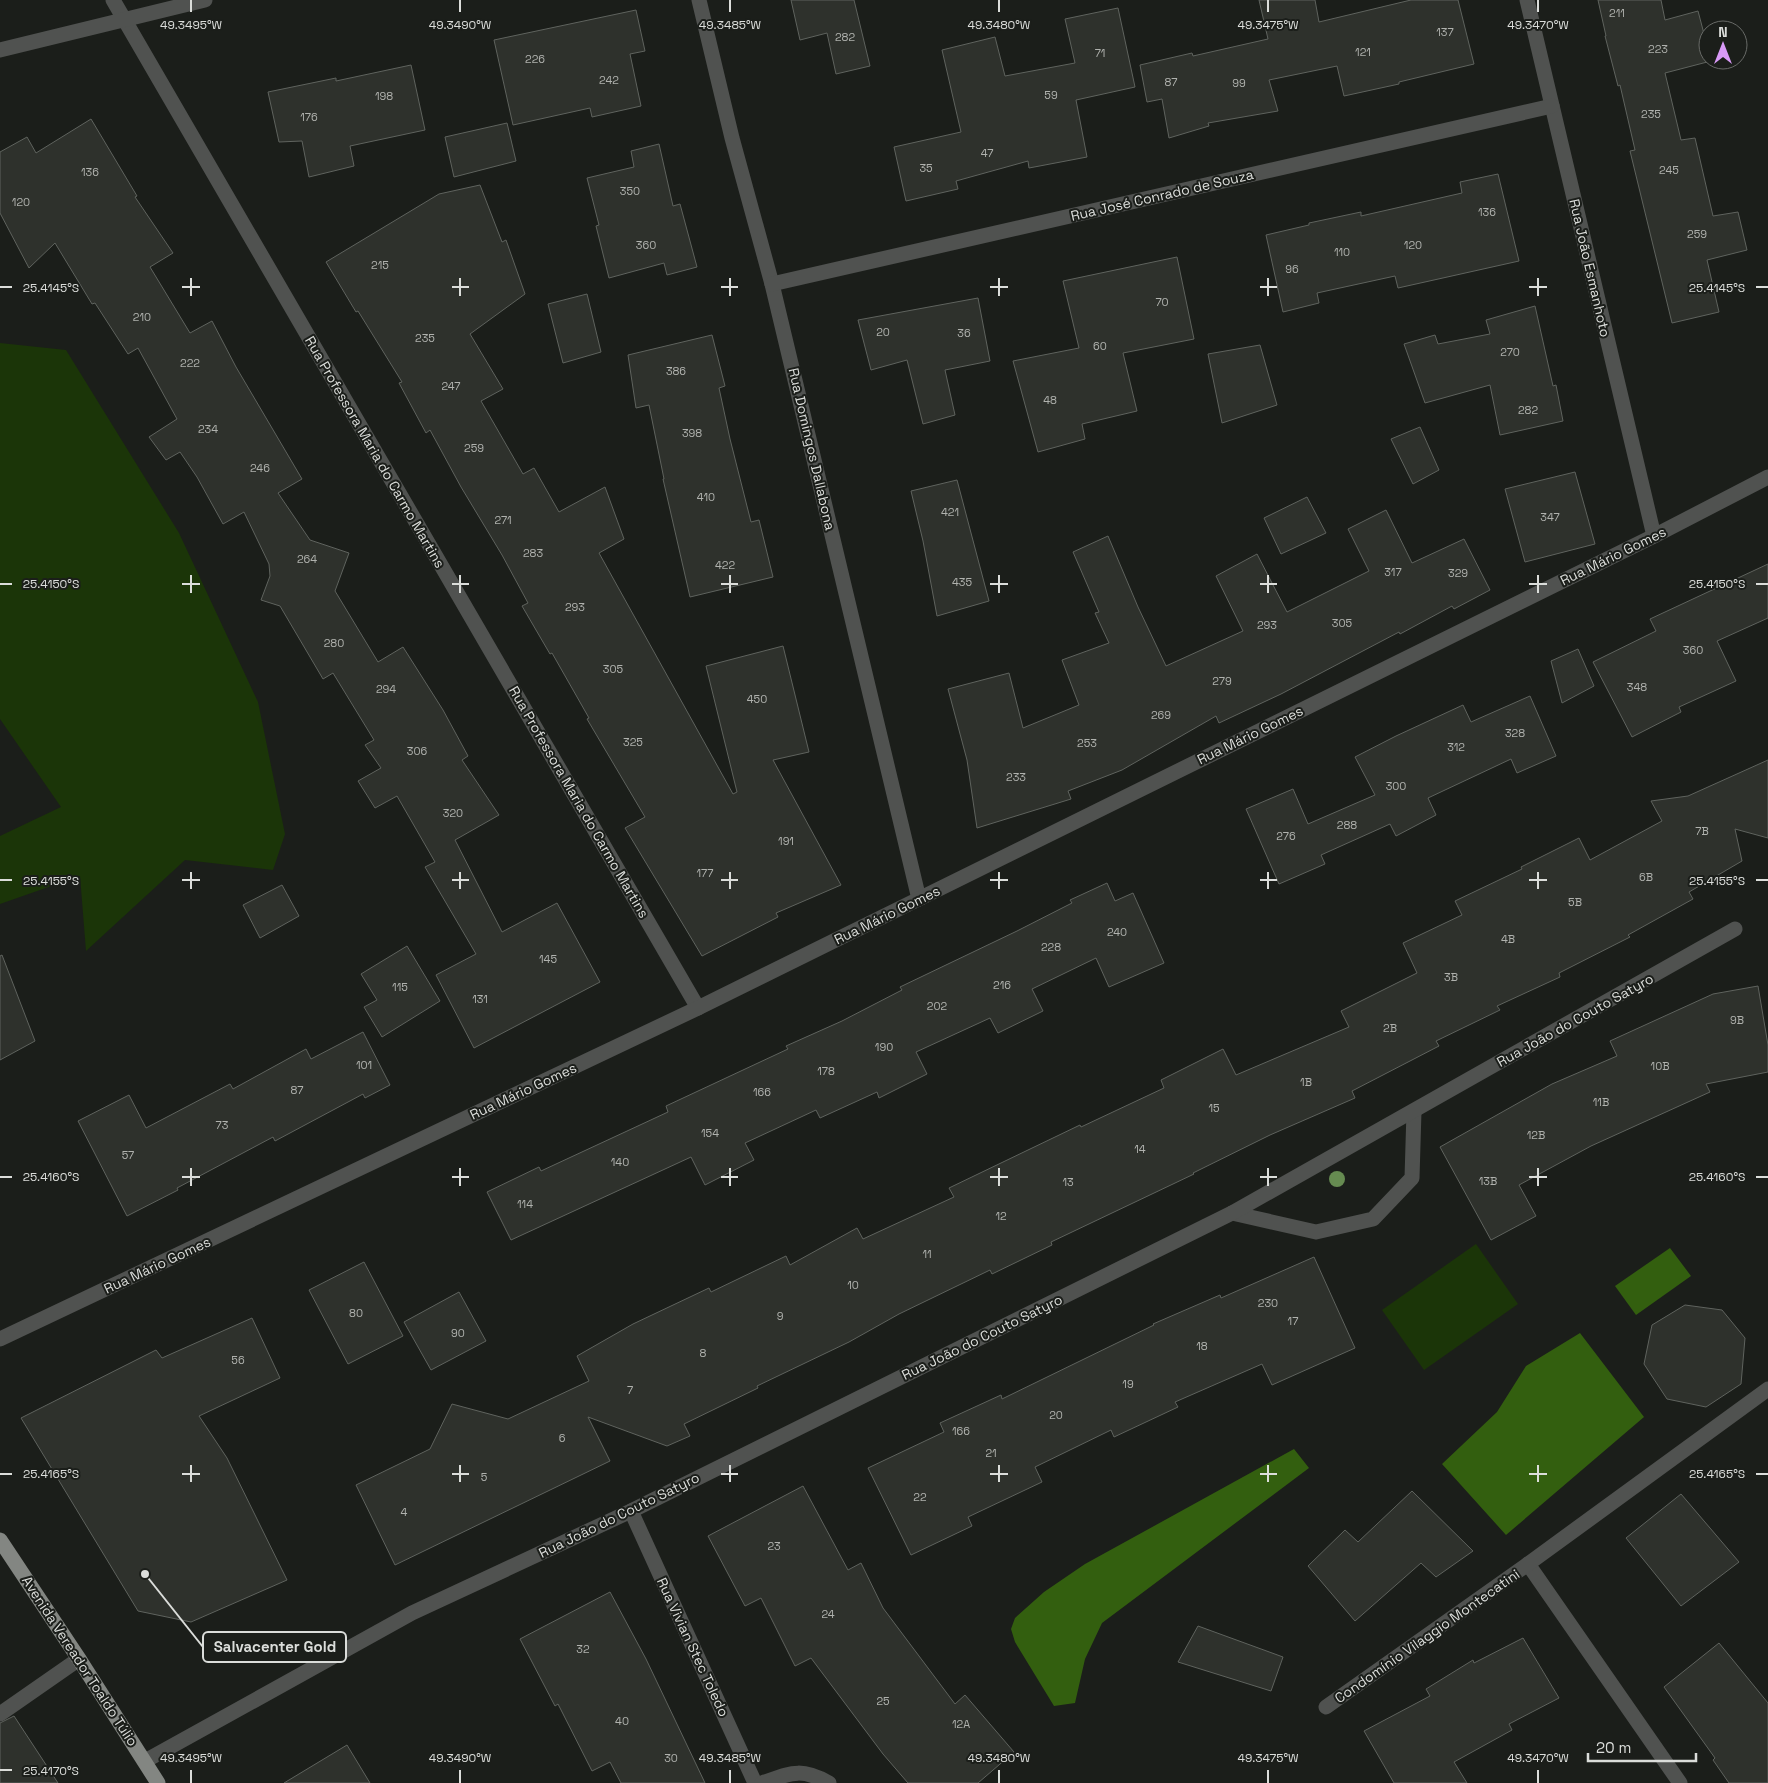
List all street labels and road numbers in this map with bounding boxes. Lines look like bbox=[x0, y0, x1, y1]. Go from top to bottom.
street label: Rua José Conrado de Souza bbox=[1069, 165, 1255, 225]
street label: Rua João Esmanhoto bbox=[1565, 197, 1615, 339]
street label: Rua Professora Maria do Carmo Martins bbox=[301, 333, 449, 571]
street label: Rua Domingos Dallabona bbox=[785, 366, 839, 532]
street label: Rua Mário Gomes bbox=[1557, 523, 1669, 589]
street label: Rua Professora Maria do Carmo Martins bbox=[505, 683, 653, 921]
street label: Rua Mário Gomes bbox=[1194, 702, 1306, 768]
street label: Rua Mário Gomes bbox=[831, 882, 943, 948]
street label: Rua João do Couto Satyro bbox=[1493, 969, 1657, 1071]
street label: Rua Mário Gomes bbox=[467, 1058, 579, 1124]
street label: Rua Mário Gomes bbox=[101, 1232, 213, 1298]
street label: Rua João do Couto Satyro bbox=[899, 1290, 1065, 1384]
street label: Rua João do Couto Satyro bbox=[536, 1468, 702, 1562]
street label: Condomínio Vilaggio Montecatini bbox=[1331, 1565, 1523, 1707]
street label: Avenida Vereador Toaldo Túlio bbox=[18, 1572, 142, 1750]
street label: Rua Vivian Stec Toledo bbox=[653, 1574, 733, 1720]

